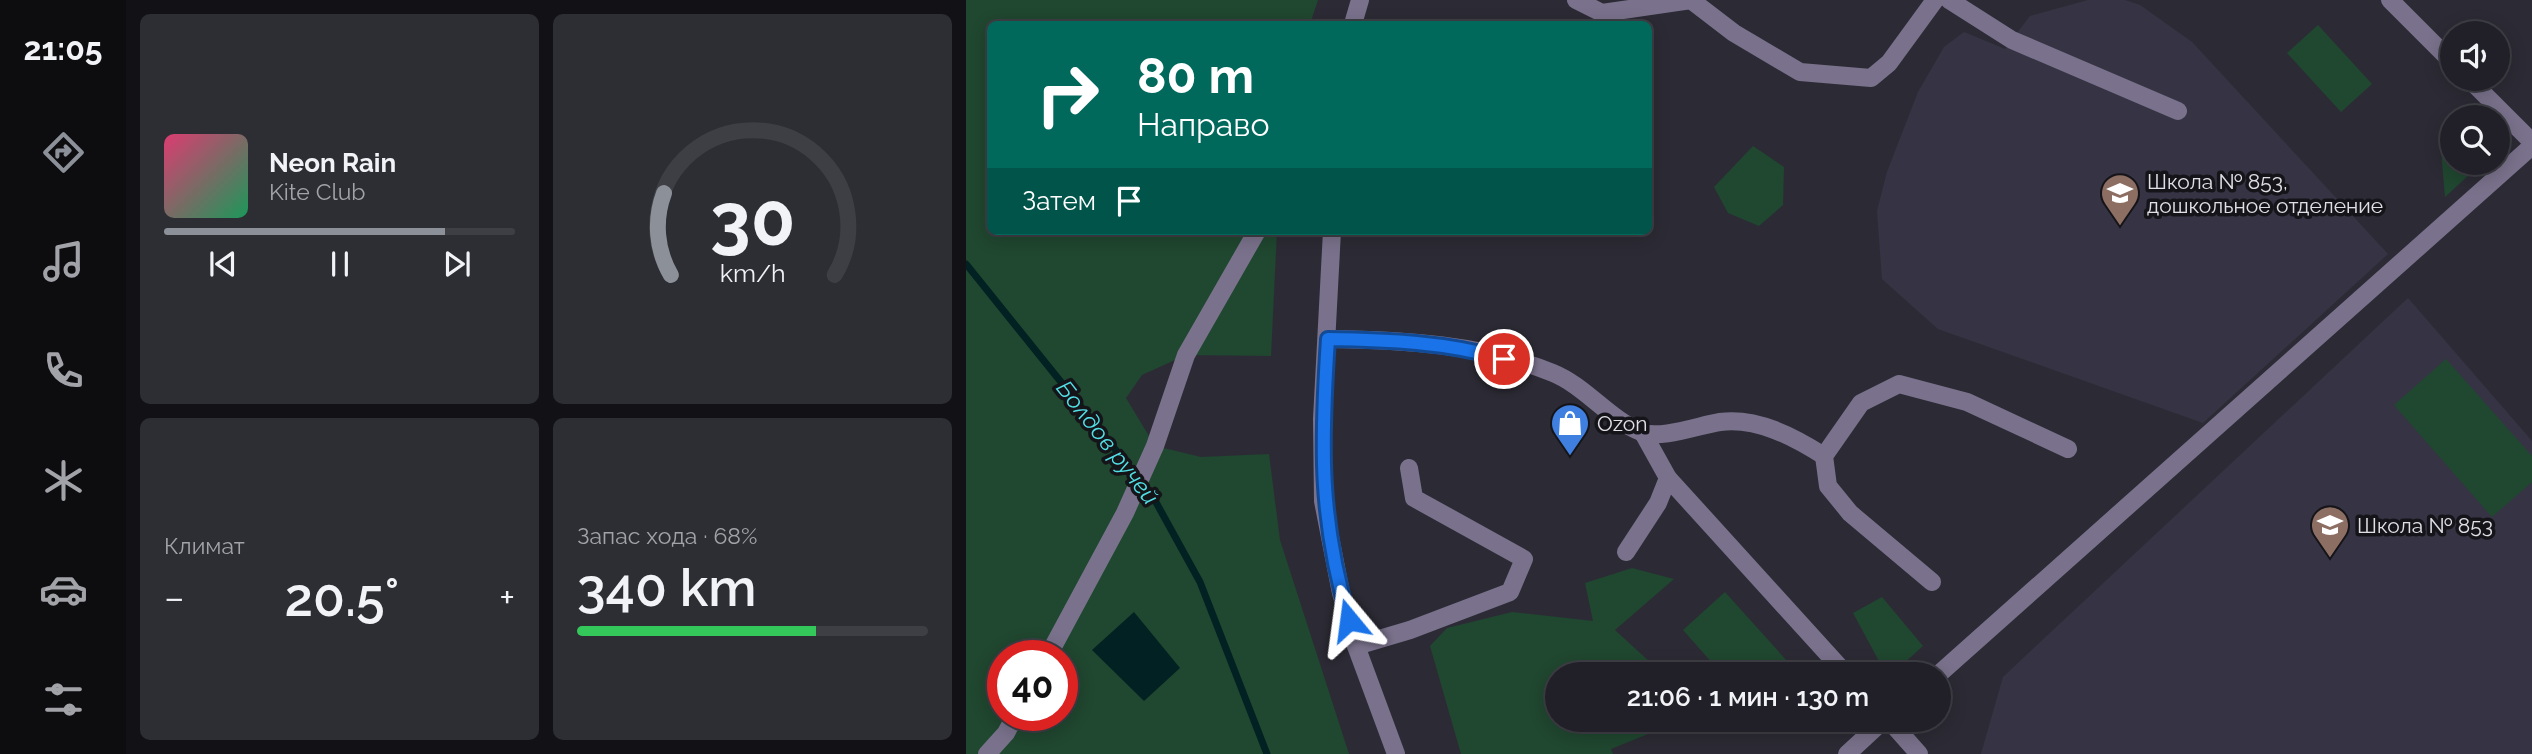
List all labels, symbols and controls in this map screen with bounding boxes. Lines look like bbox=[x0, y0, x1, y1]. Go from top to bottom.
map controls bbox=[2440, 21, 2510, 175]
button: sound bbox=[2440, 21, 2510, 91]
text: 21:05 bbox=[23, 30, 103, 67]
text: 80 m bbox=[1137, 47, 1254, 104]
icon: right bbox=[1022, 49, 1113, 140]
button: search bbox=[2440, 105, 2510, 175]
text: Направо bbox=[1137, 106, 1269, 143]
icon: directions bbox=[39, 128, 88, 177]
text: Neon Rain bbox=[269, 148, 396, 178]
place label: Школа № 853, дошкольное отделение bbox=[2147, 169, 2383, 218]
school or university icon: Школа № 853, дошкольное отделение bbox=[2099, 172, 2141, 227]
text: 30 bbox=[710, 177, 795, 262]
text: Kite Club bbox=[269, 178, 366, 205]
icon: arrive bbox=[1110, 182, 1148, 220]
text: Затем bbox=[1022, 186, 1096, 216]
icon: music bbox=[39, 237, 88, 286]
icon: previous bbox=[204, 245, 242, 283]
icon: pause bbox=[321, 245, 359, 283]
icon: next bbox=[438, 245, 476, 283]
text: km/h bbox=[720, 258, 785, 288]
pin bbox=[1474, 329, 1534, 389]
icon: arrive bbox=[1485, 340, 1523, 378]
icon: phone bbox=[39, 346, 88, 395]
water label: Болдов ручей bbox=[1051, 375, 1165, 509]
shop icon: Ozon bbox=[1549, 402, 1591, 457]
place label: Ozon bbox=[1597, 411, 1648, 436]
icon: climate bbox=[39, 456, 88, 505]
school or university icon: Школа № 853 bbox=[2309, 504, 2351, 559]
place label: Школа № 853 bbox=[2357, 513, 2493, 538]
text: Запас хода · 68% bbox=[577, 522, 757, 549]
text: Климат bbox=[164, 532, 245, 559]
text: 340 km bbox=[577, 557, 756, 618]
icon: car bbox=[39, 565, 88, 614]
text: 20.5° bbox=[285, 567, 399, 628]
text: − bbox=[164, 575, 184, 620]
text: + bbox=[499, 575, 515, 620]
position arrow bbox=[1312, 583, 1386, 657]
speed limit sign: 40 bbox=[987, 640, 1078, 731]
icon: filters bbox=[39, 675, 88, 724]
text: 21:06 · 1 мин · 130 m bbox=[1627, 682, 1869, 712]

